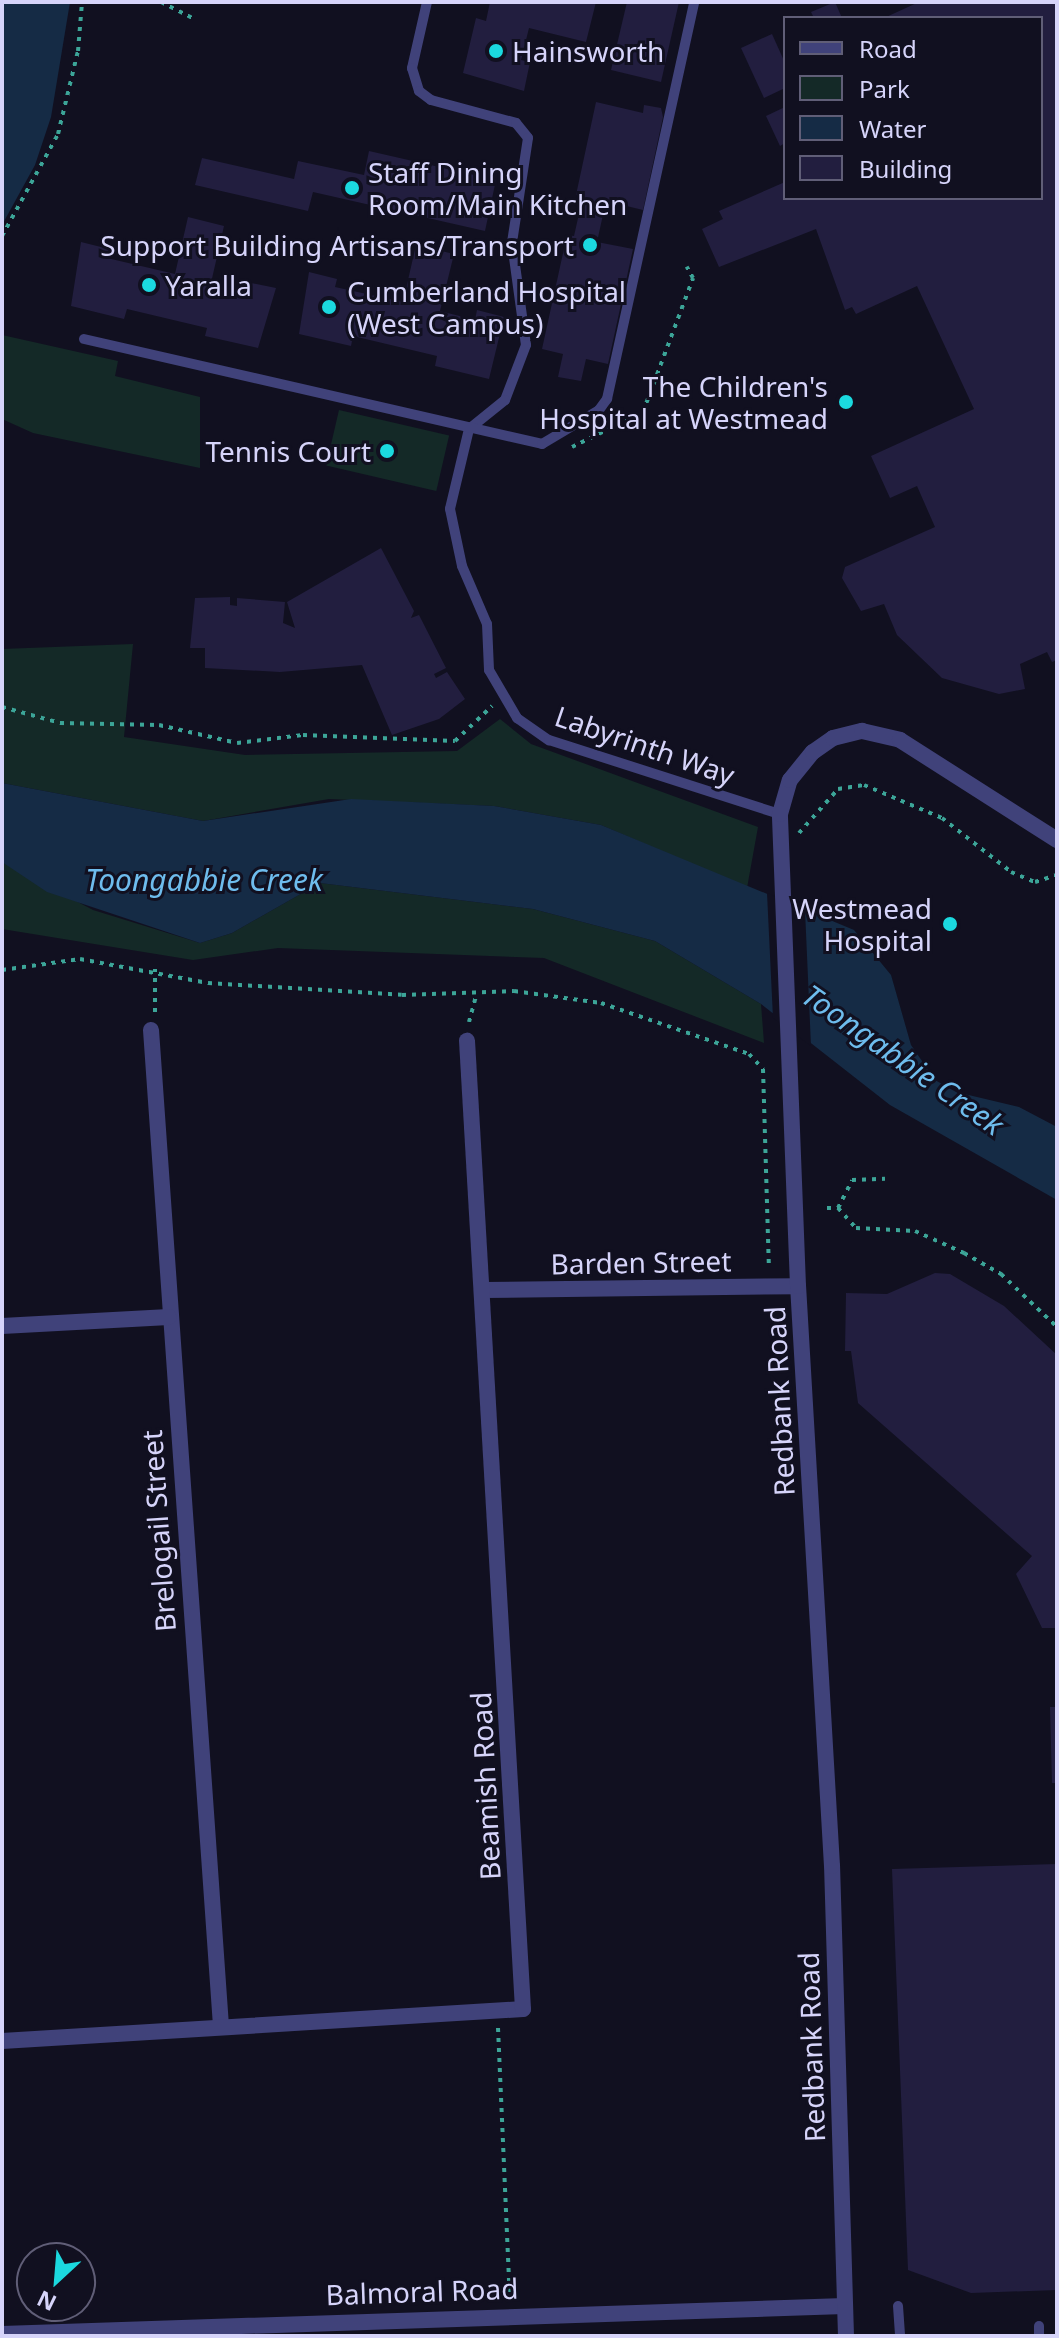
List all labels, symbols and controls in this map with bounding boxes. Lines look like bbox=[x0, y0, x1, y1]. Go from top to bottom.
legend bbox=[783, 16, 1043, 200]
text: Road bbox=[859, 32, 917, 65]
place label: Hainsworth bbox=[512, 34, 664, 68]
marker: Hainsworth bbox=[487, 42, 505, 60]
text: Park bbox=[859, 72, 910, 105]
text: Water bbox=[859, 112, 926, 145]
text: Building bbox=[859, 152, 952, 185]
place label: Staff Dining Room/Main Kitchen bbox=[368, 155, 627, 221]
marker: Staff Dining Room/Main Kitchen bbox=[343, 179, 361, 197]
place label: Support Building Artisans/Transport bbox=[100, 228, 574, 262]
marker: Support Building Artisans/Transport bbox=[581, 236, 599, 254]
place label: Yaralla bbox=[165, 268, 252, 302]
place label: Cumberland Hospital (West Campus) bbox=[347, 274, 626, 340]
marker: Yaralla bbox=[140, 276, 158, 294]
marker: Cumberland Hospital (West Campus) bbox=[318, 296, 340, 318]
place label: The Children's Hospital at Westmead bbox=[539, 369, 828, 435]
marker: The Children's Hospital at Westmead bbox=[835, 391, 857, 413]
place label: Tennis Court bbox=[205, 434, 371, 468]
marker: Tennis Court bbox=[378, 442, 396, 460]
street label: Labyrinth Way bbox=[551, 699, 739, 791]
water label: Toongabbie Creek bbox=[85, 862, 323, 898]
place label: Westmead Hospital bbox=[792, 891, 932, 957]
marker: Westmead Hospital bbox=[939, 913, 961, 935]
water label: Toongabbie Creek bbox=[795, 977, 1011, 1143]
street label: Barden Street bbox=[550, 1244, 732, 1280]
street label: Redbank Road bbox=[757, 1305, 801, 1497]
street label: Brelogail Street bbox=[134, 1429, 182, 1633]
street label: Beamish Road bbox=[463, 1691, 507, 1881]
street label: Redbank Road bbox=[791, 1951, 831, 2143]
north arrow bbox=[16, 2242, 96, 2322]
street label: Balmoral Road bbox=[325, 2271, 519, 2311]
text: N bbox=[32, 2284, 61, 2319]

